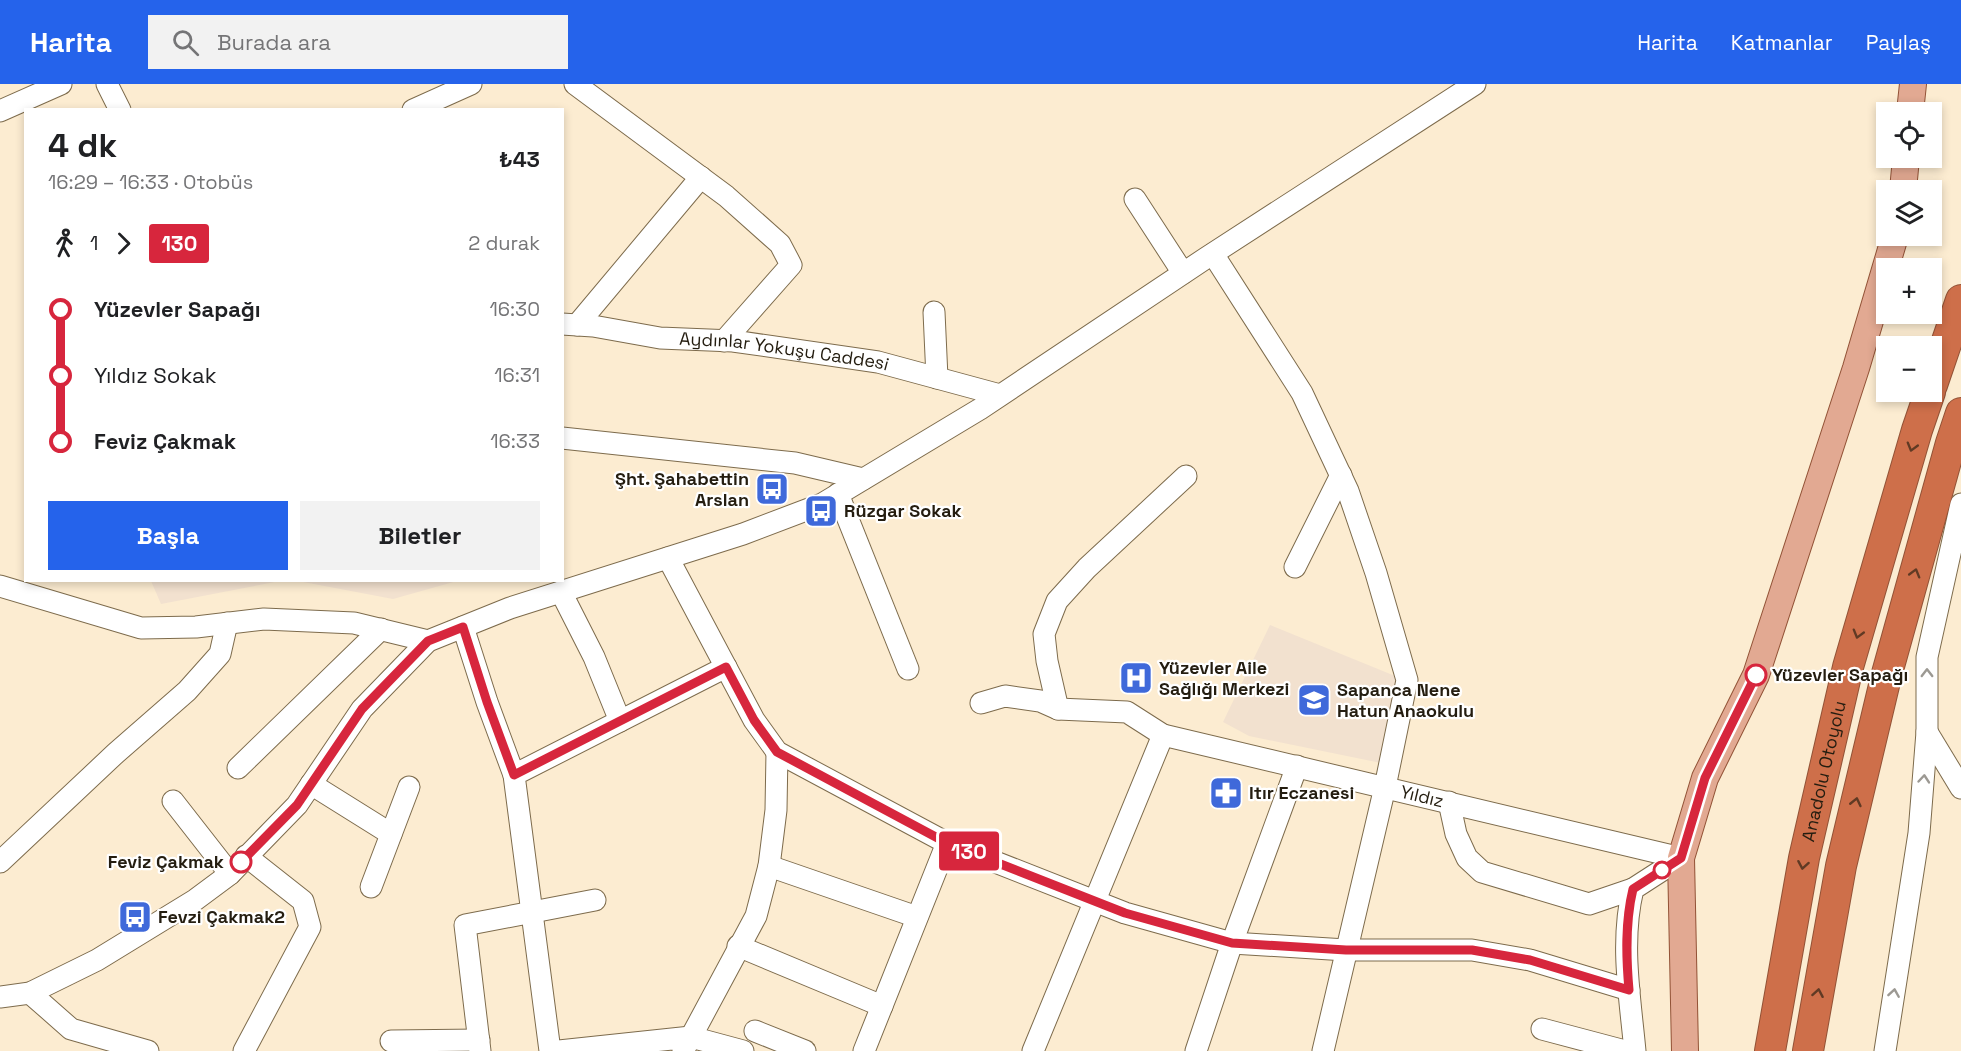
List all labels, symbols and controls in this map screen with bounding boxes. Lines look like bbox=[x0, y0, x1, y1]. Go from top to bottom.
search box bbox=[148, 15, 568, 69]
text: Harita bbox=[30, 24, 112, 60]
icon: search bbox=[169, 26, 202, 59]
text: Burada ara bbox=[217, 28, 331, 56]
text: Harita bbox=[1637, 29, 1698, 56]
text: Katmanlar bbox=[1731, 29, 1833, 56]
text: Paylaş bbox=[1866, 29, 1931, 56]
map controls bbox=[1876, 102, 1942, 402]
button: locate bbox=[1876, 102, 1942, 168]
text: 4 dk bbox=[48, 125, 117, 167]
text: ₺43 bbox=[499, 145, 540, 173]
text: 16:29 – 16:33 · Otobüs bbox=[48, 169, 253, 195]
button: layers bbox=[1876, 180, 1942, 246]
icon: walk bbox=[48, 227, 81, 260]
icon: forward bbox=[107, 227, 140, 260]
text: 1 bbox=[90, 230, 98, 256]
text: 130 bbox=[161, 230, 197, 257]
text: 2 durak bbox=[468, 230, 540, 256]
button: + bbox=[1876, 258, 1942, 324]
text: Yüzevler Sapağı bbox=[94, 295, 261, 323]
text: 16:30 bbox=[489, 296, 540, 322]
street label: Aydınlar Yokuşu Caddesi bbox=[679, 327, 892, 375]
button: − bbox=[1876, 336, 1942, 402]
text: Yıldız Sokak bbox=[94, 361, 217, 389]
text: 16:31 bbox=[494, 362, 540, 388]
text: Feviz Çakmak bbox=[94, 427, 236, 455]
text: 16:33 bbox=[490, 428, 540, 454]
one-way arrow bbox=[1906, 442, 1919, 452]
place label: Şht. Şahabettin Arslan bbox=[615, 467, 749, 511]
bus stop icon: Şht. Şahabettin Arslan bbox=[754, 471, 790, 507]
bus stop icon: Rüzgar Sokak bbox=[803, 493, 839, 529]
place label: Rüzgar Sokak bbox=[844, 499, 962, 522]
button: Başla bbox=[48, 501, 288, 570]
button: Biletler bbox=[300, 501, 540, 570]
one-way arrow bbox=[1908, 568, 1920, 578]
one-way arrow bbox=[1852, 629, 1865, 639]
place label: Yüzevler Aile Sağlığı Merkezi bbox=[1159, 656, 1289, 700]
hospital icon: Yüzevler Aile Sağlığı Merkezi bbox=[1118, 660, 1154, 696]
place label: Yüzevler Sapağı bbox=[1772, 663, 1908, 686]
marker: Yüzevler Sapağı bbox=[1745, 664, 1767, 686]
one-way arrow bbox=[1921, 669, 1933, 678]
place label: Sapanca Nene Hatun Anaokulu bbox=[1337, 678, 1474, 722]
school or university icon: Sapanca Nene Hatun Anaokulu bbox=[1296, 682, 1332, 718]
street label: Anadolu Otoyolu bbox=[1796, 698, 1851, 844]
pharmacy icon: Itır Eczanesi bbox=[1208, 775, 1244, 811]
one-way arrow bbox=[1917, 775, 1930, 784]
street label: Yıldız bbox=[1398, 780, 1446, 812]
place label: Itır Eczanesi bbox=[1249, 781, 1354, 804]
one-way arrow bbox=[1849, 797, 1862, 807]
line badge: 130 bbox=[934, 832, 1004, 870]
text: 130 bbox=[951, 838, 987, 865]
place label: Feviz Çakmak bbox=[108, 850, 224, 873]
marker: Feviz Çakmak bbox=[230, 851, 252, 873]
one-way arrow bbox=[1797, 860, 1810, 870]
unlabelled marker bbox=[1653, 861, 1671, 879]
bus stop icon: Fevzi Çakmak2 bbox=[117, 899, 153, 935]
place label: Fevzi Çakmak2 bbox=[158, 905, 285, 928]
one-way arrow bbox=[1812, 989, 1824, 998]
one-way arrow bbox=[1888, 989, 1900, 998]

